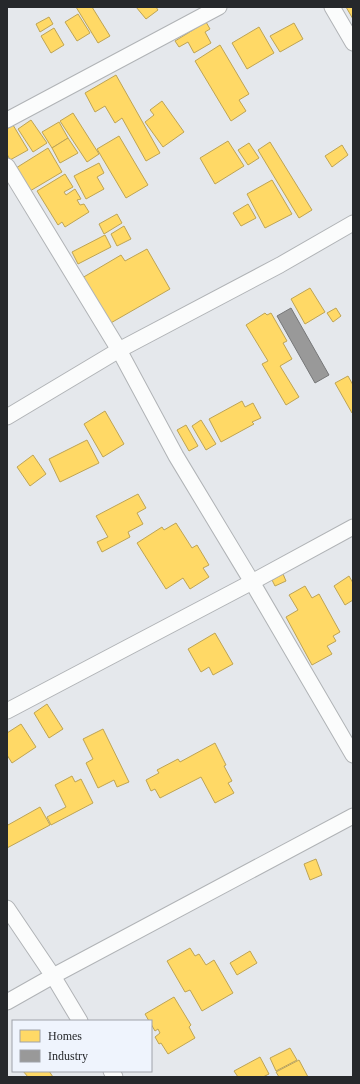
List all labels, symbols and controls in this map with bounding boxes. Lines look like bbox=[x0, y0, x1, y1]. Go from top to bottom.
legend bbox=[12, 1020, 152, 1072]
text: Homes bbox=[48, 1029, 82, 1043]
text: Industry bbox=[48, 1049, 88, 1063]

